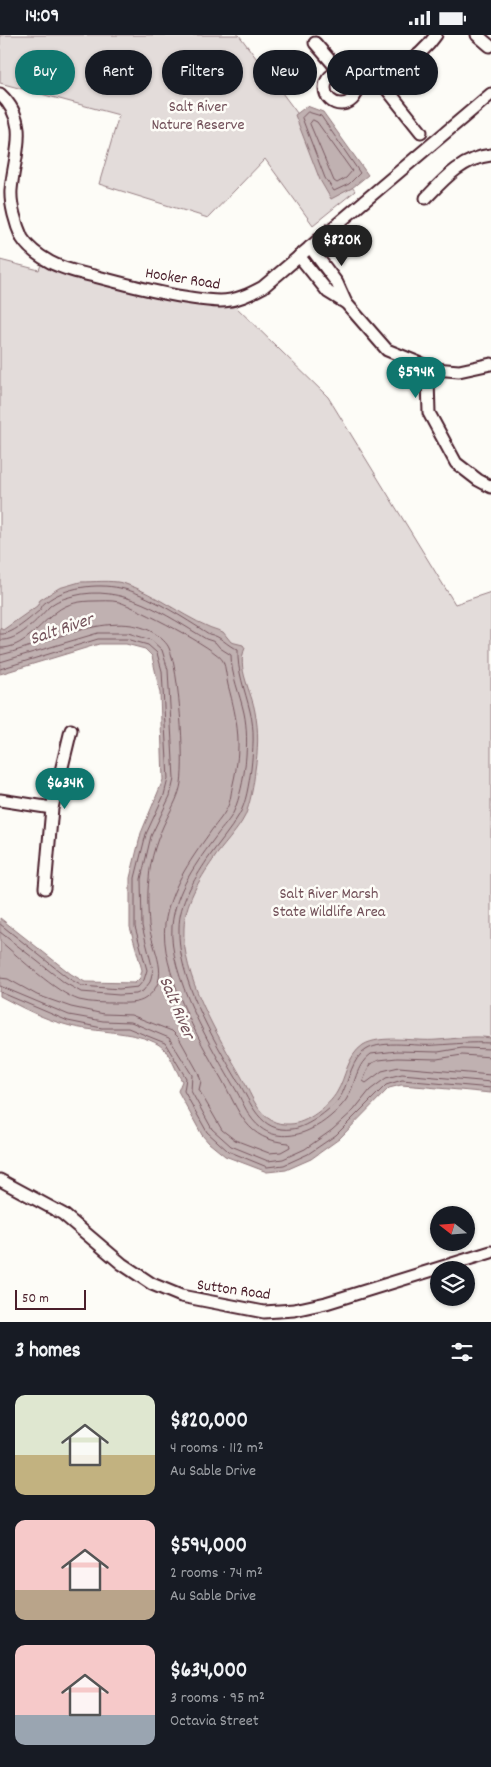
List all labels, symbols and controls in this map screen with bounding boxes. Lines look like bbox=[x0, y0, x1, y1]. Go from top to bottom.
text: 14:09 bbox=[25, 4, 59, 31]
chip: Buy bbox=[15, 50, 75, 95]
chip: Rent bbox=[85, 50, 152, 95]
chip: Filters bbox=[162, 50, 243, 95]
chip: New bbox=[253, 50, 317, 95]
chip: Apartment bbox=[327, 50, 438, 95]
park label: Salt River Nature Reserve bbox=[151, 96, 245, 137]
pin: $820K bbox=[307, 225, 377, 267]
text: $820K bbox=[323, 229, 361, 252]
street label: Hooker Road bbox=[143, 262, 222, 297]
pin: $594K bbox=[381, 357, 451, 399]
text: $594K bbox=[398, 361, 434, 384]
water label: Salt River bbox=[27, 607, 99, 653]
pin: $634K bbox=[30, 767, 100, 810]
text: $634K bbox=[46, 772, 84, 795]
park label: Salt River Marsh State Wildlife Area bbox=[273, 883, 386, 924]
water label: Salt River bbox=[151, 973, 201, 1045]
north arrow bbox=[430, 1206, 475, 1251]
map controls bbox=[430, 1206, 475, 1306]
button: layers bbox=[430, 1261, 475, 1306]
street label: Sutton Road bbox=[195, 1274, 272, 1307]
scale bar bbox=[15, 1287, 86, 1310]
text: 50 m bbox=[22, 1289, 49, 1309]
text: 3 homes bbox=[15, 1337, 81, 1367]
icon: filters bbox=[448, 1338, 476, 1366]
text: $820,000 bbox=[170, 1407, 248, 1437]
icon: home bbox=[55, 1415, 115, 1475]
text: 4 rooms · 112 m² bbox=[170, 1437, 264, 1460]
text: Au Sable Drive bbox=[170, 1460, 256, 1483]
text: $594,000 bbox=[170, 1532, 247, 1562]
icon: home bbox=[55, 1540, 115, 1600]
text: 2 rooms · 74 m² bbox=[170, 1562, 263, 1585]
text: Au Sable Drive bbox=[170, 1585, 256, 1608]
text: $634,000 bbox=[170, 1657, 247, 1687]
icon: home bbox=[55, 1665, 115, 1725]
text: 3 rooms · 95 m² bbox=[170, 1687, 265, 1710]
text: Octavia Street bbox=[170, 1710, 259, 1733]

